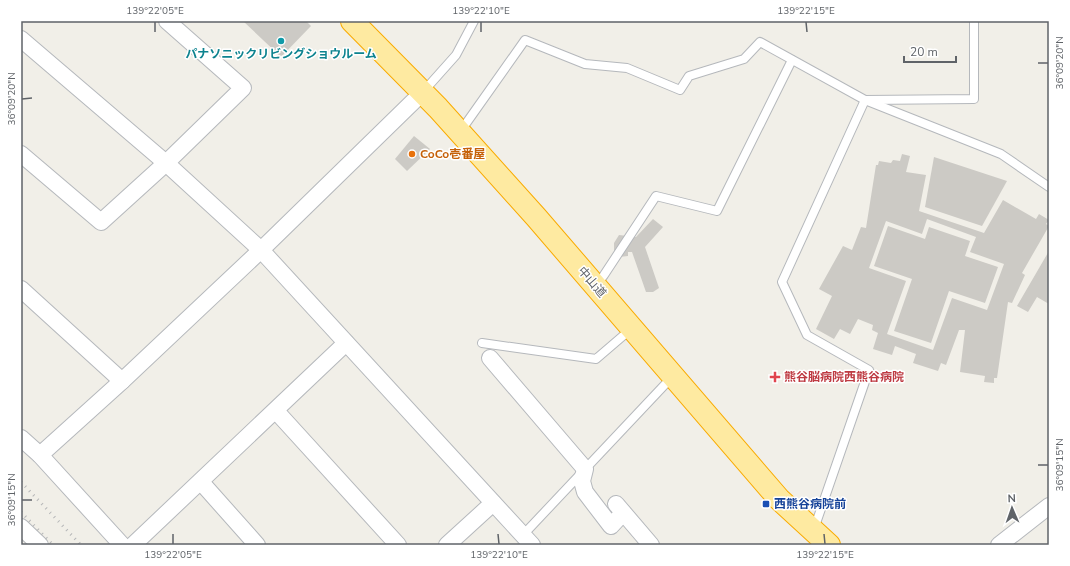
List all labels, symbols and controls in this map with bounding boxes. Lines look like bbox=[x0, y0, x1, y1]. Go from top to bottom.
text: 139°22'05"E bbox=[126, 4, 184, 18]
text: 139°22'10"E bbox=[452, 4, 510, 18]
text: 139°22'15"E bbox=[777, 4, 835, 18]
marker: パナソニックリビングショウルーム bbox=[276, 36, 286, 46]
text: 36°09'20"N bbox=[1053, 36, 1067, 90]
scale bar bbox=[904, 38, 956, 64]
text: 20 m bbox=[910, 44, 938, 60]
place label: パナソニックリビングショウルーム bbox=[185, 46, 377, 62]
text: 36°09'20"N bbox=[5, 72, 19, 126]
place label: CoCo壱番屋 bbox=[420, 146, 485, 162]
marker: CoCo壱番屋 bbox=[407, 149, 417, 159]
street label: 中山道 bbox=[574, 263, 610, 301]
place label: 熊谷脳病院西熊谷病院 bbox=[784, 369, 904, 385]
marker: 熊谷脳病院西熊谷病院 bbox=[769, 371, 781, 383]
text: 36°09'15"N bbox=[1053, 438, 1067, 492]
text: 36°09'15"N bbox=[5, 473, 19, 527]
north arrow bbox=[992, 488, 1032, 528]
text: N bbox=[1007, 491, 1016, 506]
place label: 西熊谷病院前 bbox=[774, 496, 846, 512]
marker: 西熊谷病院前 bbox=[761, 499, 771, 509]
text: 139°22'05"E bbox=[144, 548, 202, 562]
text: 139°22'10"E bbox=[470, 548, 528, 562]
text: 139°22'15"E bbox=[796, 548, 854, 562]

